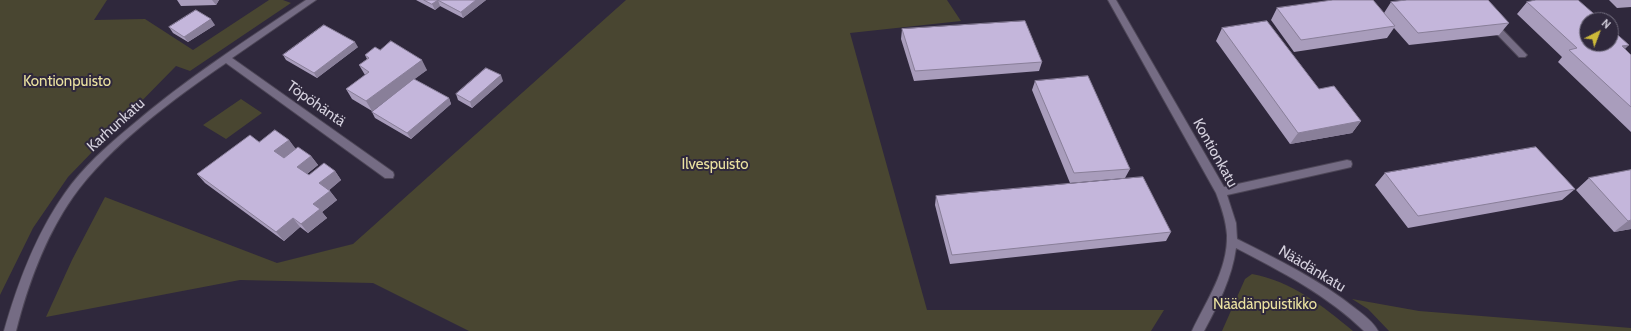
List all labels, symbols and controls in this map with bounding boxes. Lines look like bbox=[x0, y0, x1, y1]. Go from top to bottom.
north arrow bbox=[1579, 12, 1619, 52]
text: N bbox=[1599, 16, 1614, 32]
park label: Kontionpuisto bbox=[23, 73, 111, 91]
street label: Töpöhäntä bbox=[283, 77, 349, 131]
street label: Karhunkatu bbox=[83, 94, 149, 156]
street label: Kontionkatu bbox=[1189, 115, 1241, 191]
park label: Ilvespuisto bbox=[681, 156, 749, 174]
street label: Näädänkatu bbox=[1275, 242, 1349, 296]
park label: Näädänpuistikko bbox=[1213, 296, 1317, 314]

